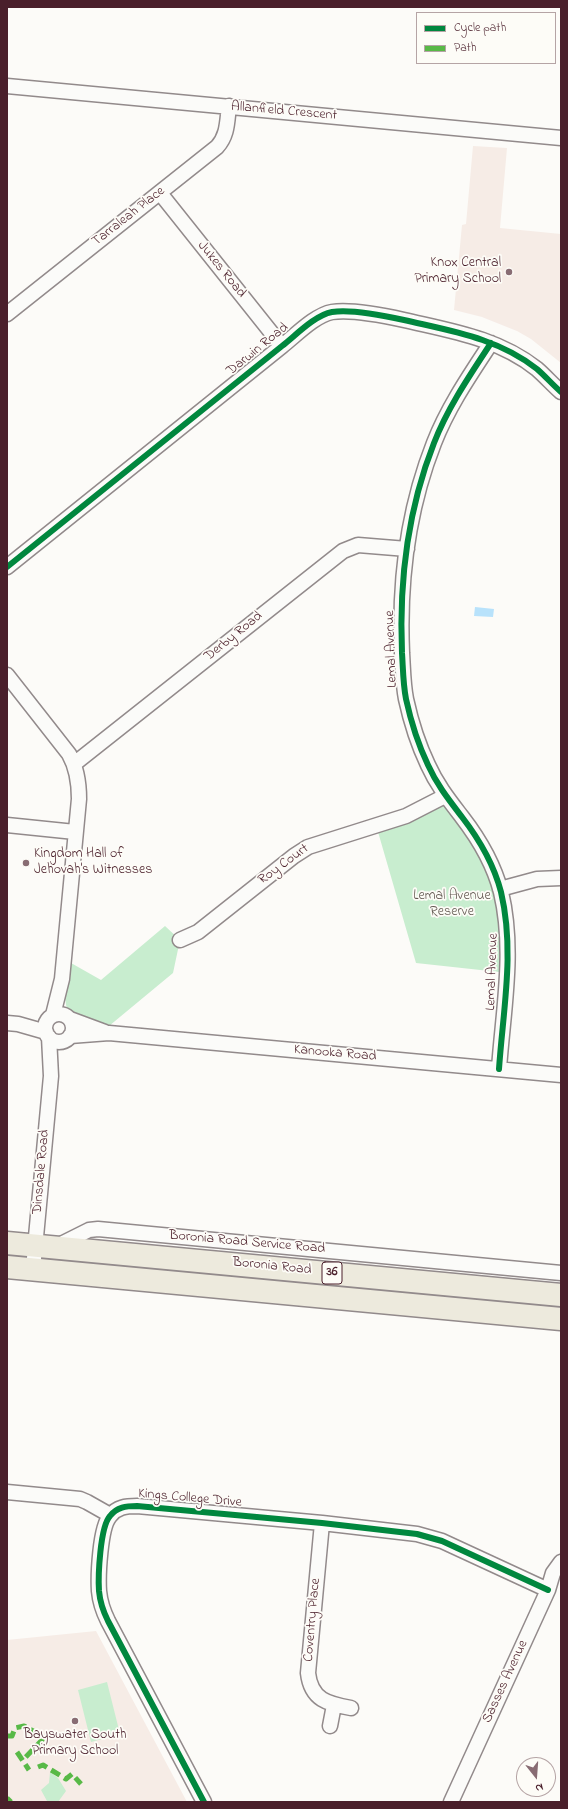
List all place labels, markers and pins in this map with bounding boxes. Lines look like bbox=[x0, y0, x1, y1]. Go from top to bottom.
place label: Knox Central Primary School bbox=[414, 256, 501, 288]
marker: Knox Central Primary School bbox=[504, 267, 514, 277]
place label: Kingdom Hall of Jehovah's Witnesses bbox=[34, 847, 152, 880]
marker: Kingdom Hall of Jehovah's Witnesses bbox=[21, 858, 31, 868]
marker: Bayswater South Primary School bbox=[70, 1716, 80, 1726]
place label: Bayswater South Primary School bbox=[23, 1728, 127, 1760]

